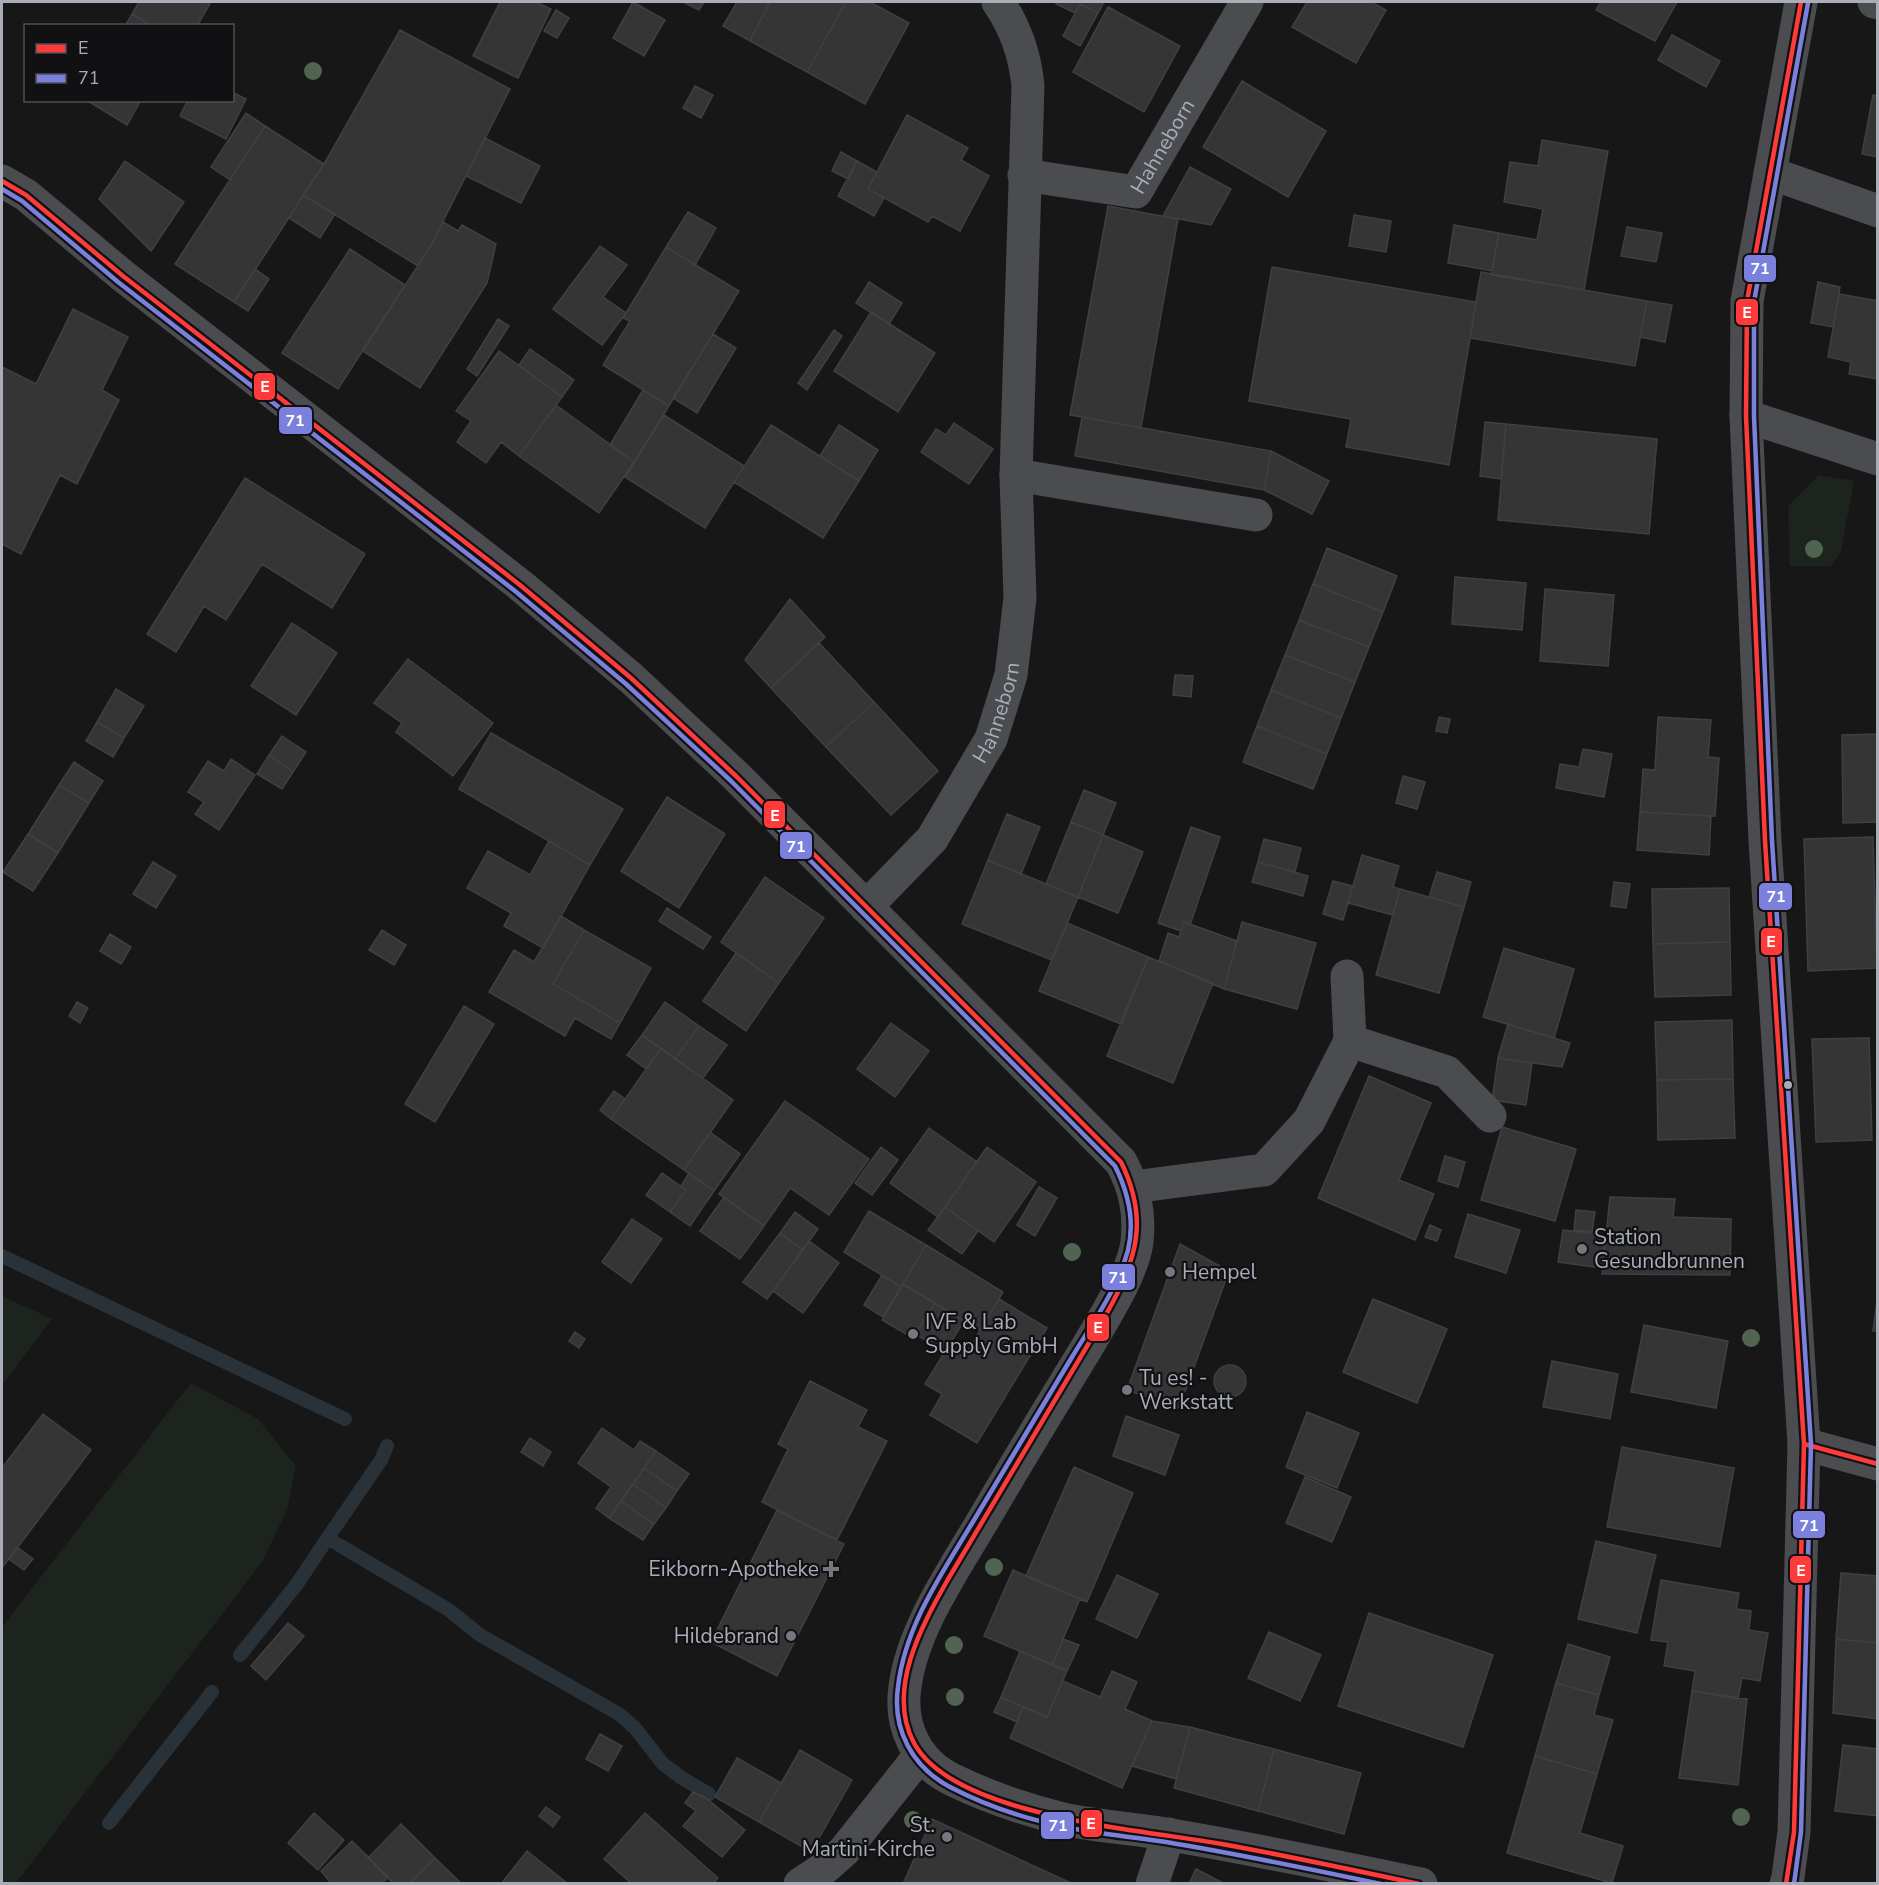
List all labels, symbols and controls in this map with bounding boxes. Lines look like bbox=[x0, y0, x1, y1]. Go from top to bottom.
legend bbox=[24, 24, 234, 102]
text: E bbox=[78, 36, 89, 60]
text: 71 bbox=[78, 66, 100, 90]
street label: Hahneborn bbox=[1124, 94, 1201, 199]
line badge: 71 bbox=[1743, 254, 1777, 283]
text: 71 bbox=[1750, 258, 1770, 280]
line badge: E bbox=[1735, 298, 1759, 326]
text: E bbox=[1742, 302, 1752, 324]
line badge: E bbox=[253, 372, 276, 401]
text: E bbox=[260, 376, 270, 398]
line badge: 71 bbox=[278, 406, 313, 435]
text: 71 bbox=[285, 410, 305, 432]
street label: Hahneborn bbox=[966, 661, 1026, 768]
line badge: E bbox=[763, 800, 786, 829]
text: E bbox=[770, 805, 780, 827]
line badge: 71 bbox=[779, 831, 813, 860]
text: 71 bbox=[786, 836, 806, 858]
line badge: 71 bbox=[1758, 882, 1793, 911]
text: 71 bbox=[1766, 886, 1786, 908]
line badge: E bbox=[1760, 927, 1783, 956]
text: E bbox=[1766, 931, 1776, 953]
unlabelled marker bbox=[1782, 1079, 1794, 1091]
place label: Station Gesundbrunnen bbox=[1594, 1223, 1745, 1275]
marker: Station Gesundbrunnen bbox=[1575, 1242, 1589, 1256]
place label: Hempel bbox=[1182, 1258, 1258, 1286]
line badge: 71 bbox=[1101, 1263, 1136, 1291]
marker: Hempel bbox=[1163, 1265, 1177, 1279]
text: 71 bbox=[1108, 1267, 1128, 1289]
place label: IVF & Lab Supply GmbH bbox=[925, 1308, 1058, 1360]
line badge: E bbox=[1086, 1313, 1110, 1342]
text: E bbox=[1093, 1317, 1103, 1339]
marker: IVF & Lab Supply GmbH bbox=[906, 1327, 920, 1341]
place label: Tu es! - Werkstatt bbox=[1139, 1364, 1233, 1416]
marker: Tu es! - Werkstatt bbox=[1120, 1383, 1134, 1397]
line badge: 71 bbox=[1792, 1510, 1826, 1539]
text: 71 bbox=[1799, 1515, 1819, 1537]
place label: Eikborn-Apotheke bbox=[649, 1555, 819, 1583]
line badge: E bbox=[1789, 1555, 1812, 1584]
text: E bbox=[1796, 1560, 1806, 1582]
marker: Eikborn-Apotheke bbox=[824, 1562, 838, 1576]
place label: Hildebrand bbox=[674, 1622, 779, 1650]
marker: Hildebrand bbox=[784, 1629, 798, 1643]
line badge: E bbox=[1080, 1809, 1103, 1838]
place label: St. Martini-Kirche bbox=[802, 1811, 935, 1863]
line badge: 71 bbox=[1040, 1811, 1075, 1840]
text: E bbox=[1086, 1813, 1096, 1835]
text: 71 bbox=[1048, 1815, 1068, 1837]
marker: St. Martini-Kirche bbox=[940, 1830, 954, 1844]

